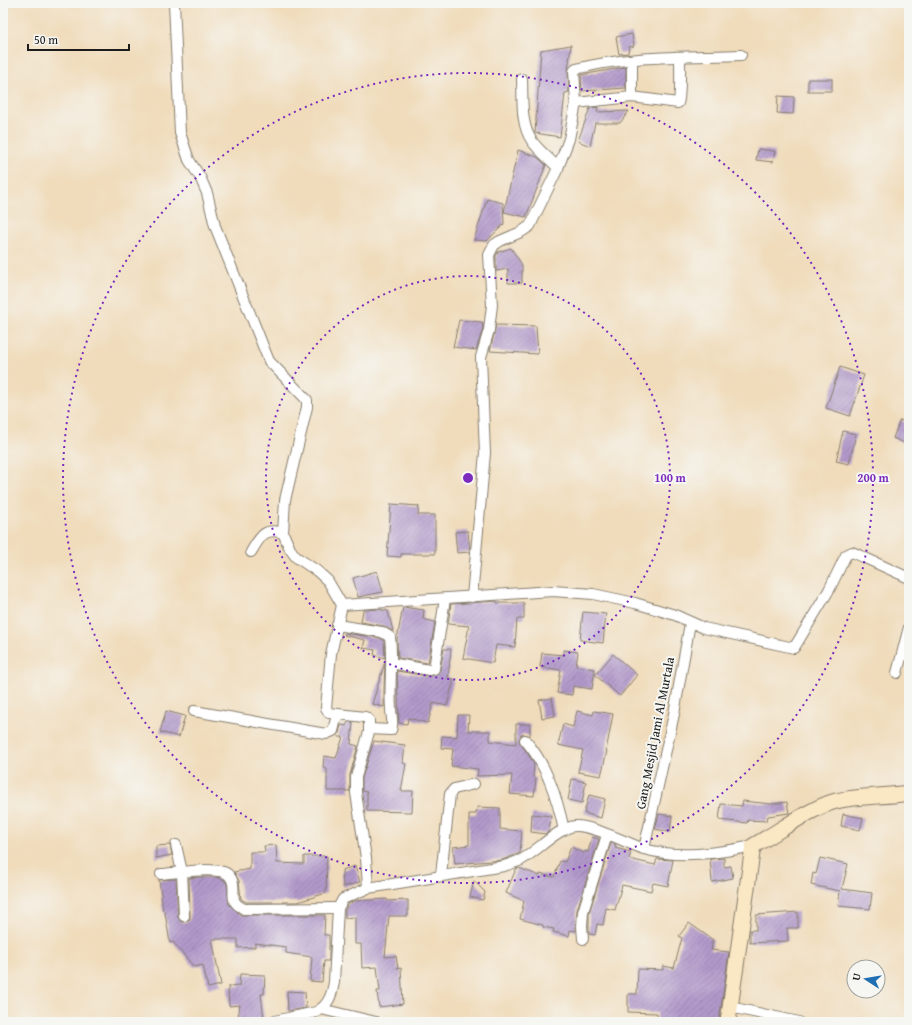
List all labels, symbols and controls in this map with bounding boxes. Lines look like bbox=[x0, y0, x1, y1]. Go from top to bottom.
scale bar bbox=[28, 26, 129, 52]
text: 50 m bbox=[34, 31, 58, 48]
text: 100 m bbox=[654, 469, 687, 486]
text: 200 m bbox=[857, 469, 890, 486]
centre of rings bbox=[461, 471, 475, 485]
street label: Gang Mesjid Jami Al Murtala bbox=[631, 654, 679, 811]
north arrow bbox=[846, 959, 886, 999]
text: U bbox=[848, 971, 865, 982]

